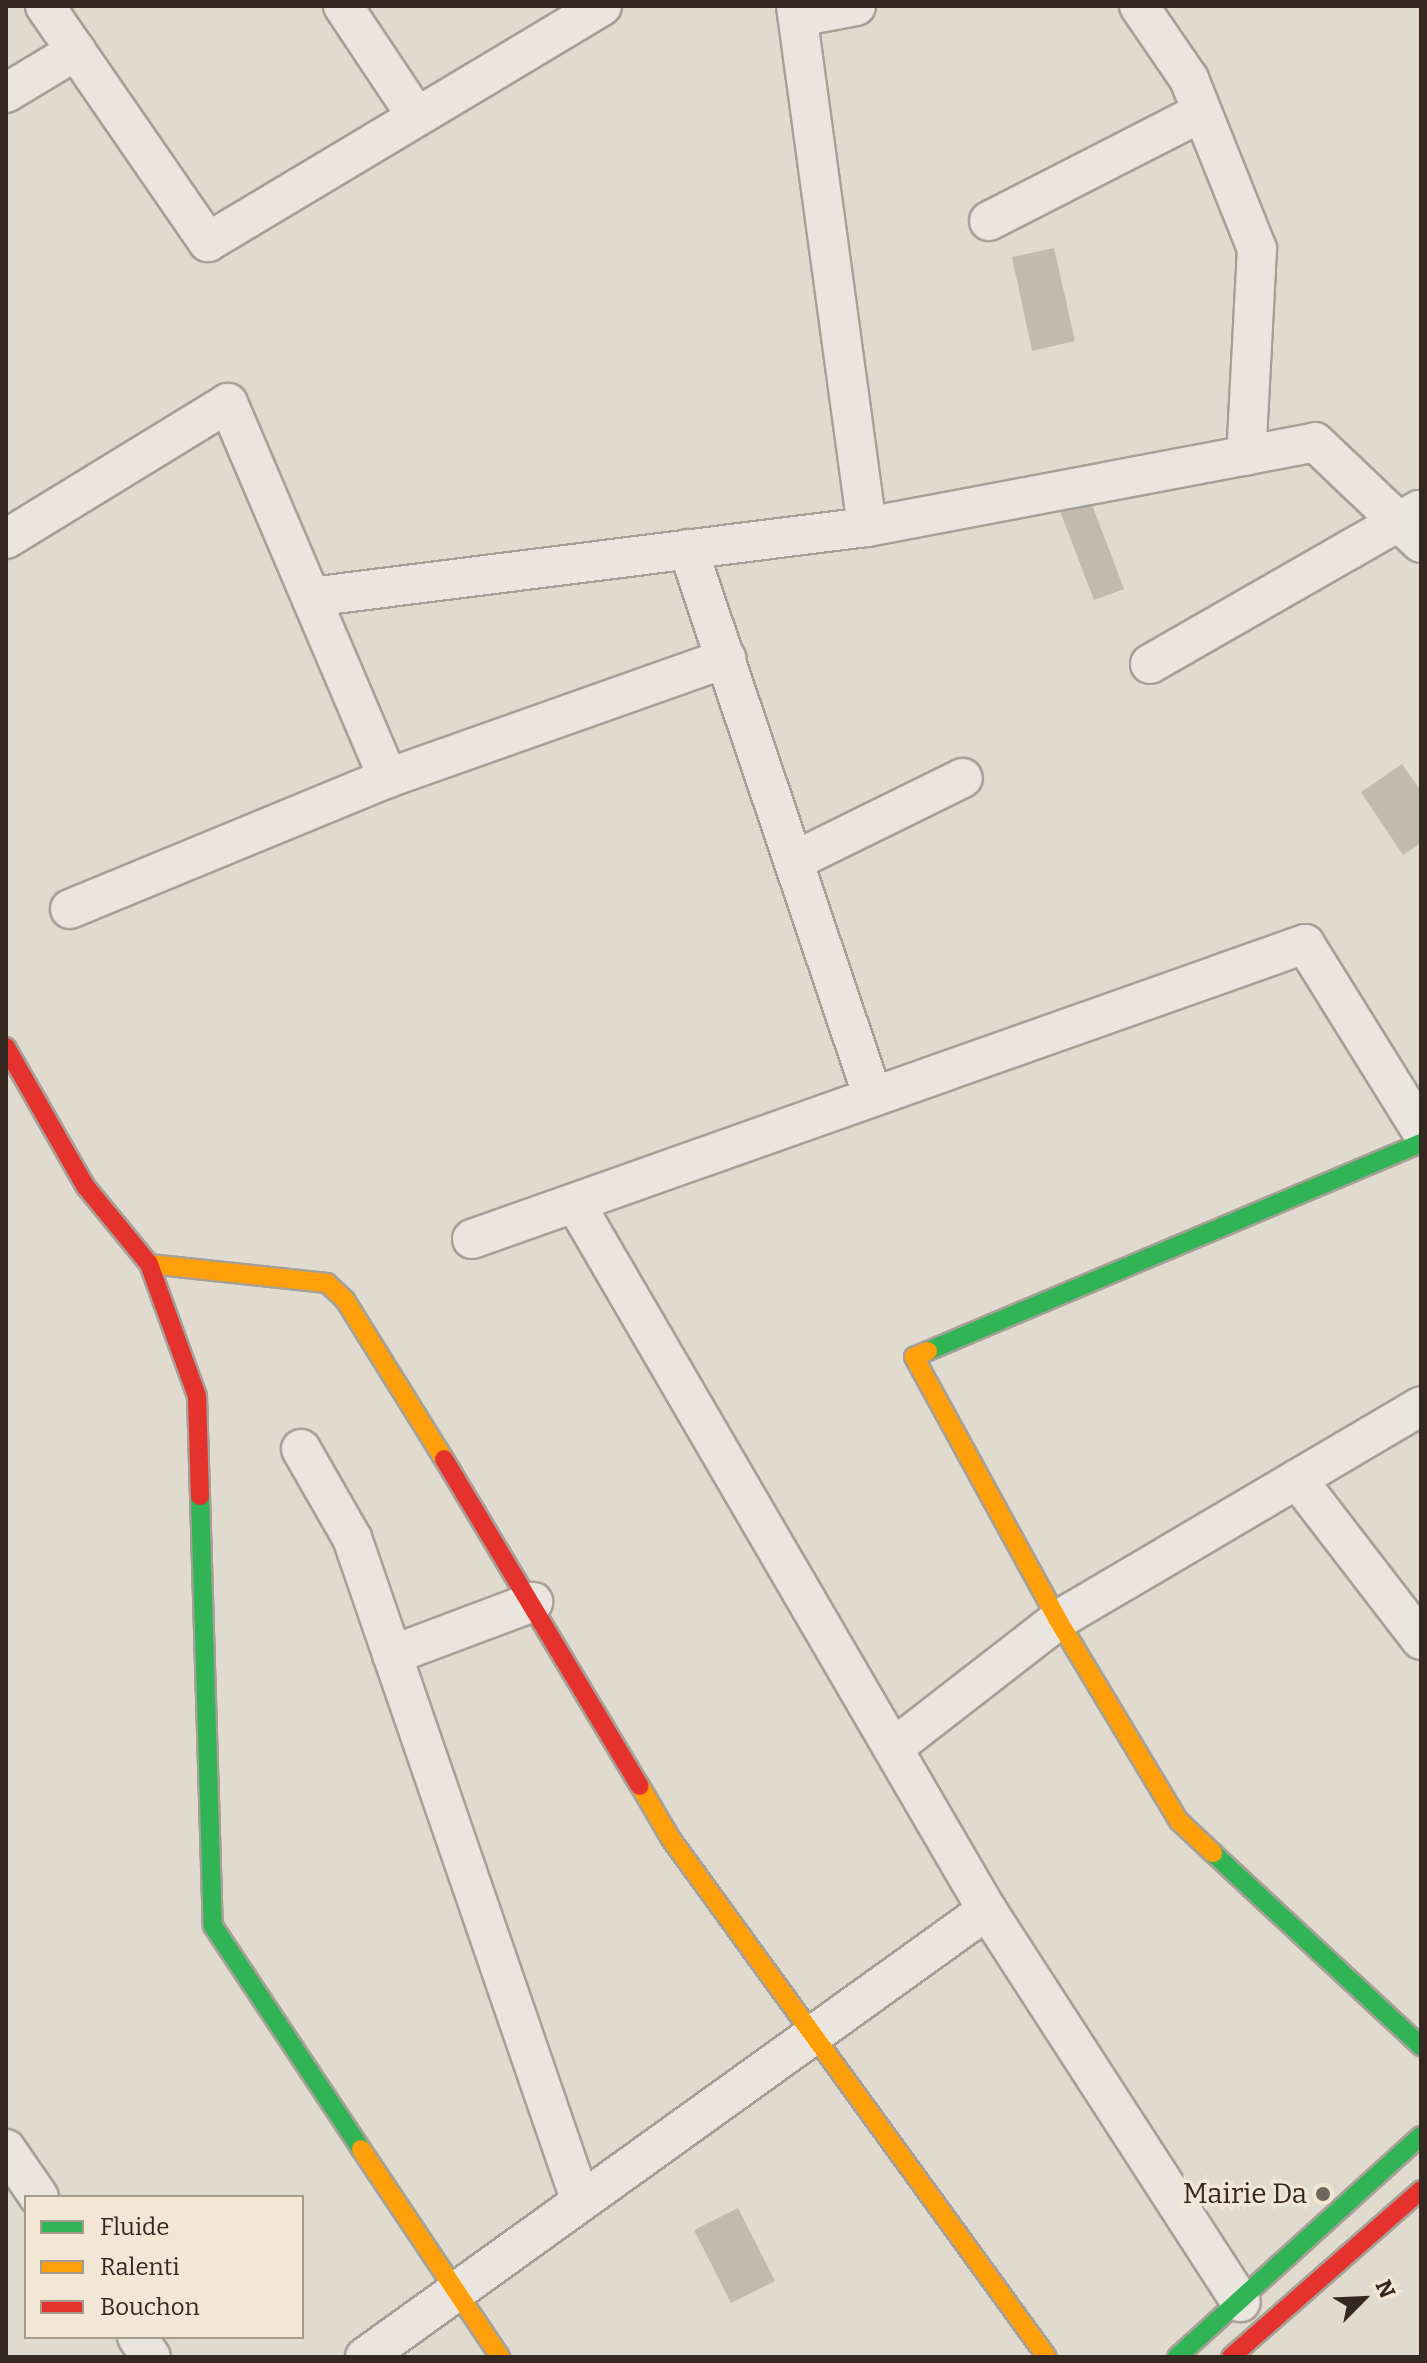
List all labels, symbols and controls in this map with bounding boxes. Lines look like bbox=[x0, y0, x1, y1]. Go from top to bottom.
place label: Mairie Da bbox=[1183, 2177, 1307, 2211]
marker: Mairie Da bbox=[1314, 2185, 1332, 2203]
legend bbox=[24, 2195, 304, 2339]
text: Fluide bbox=[100, 2213, 169, 2241]
text: Ralenti bbox=[100, 2253, 180, 2281]
north arrow bbox=[1323, 2259, 1403, 2339]
text: N bbox=[1370, 2276, 1401, 2302]
text: Bouchon bbox=[100, 2293, 200, 2321]

